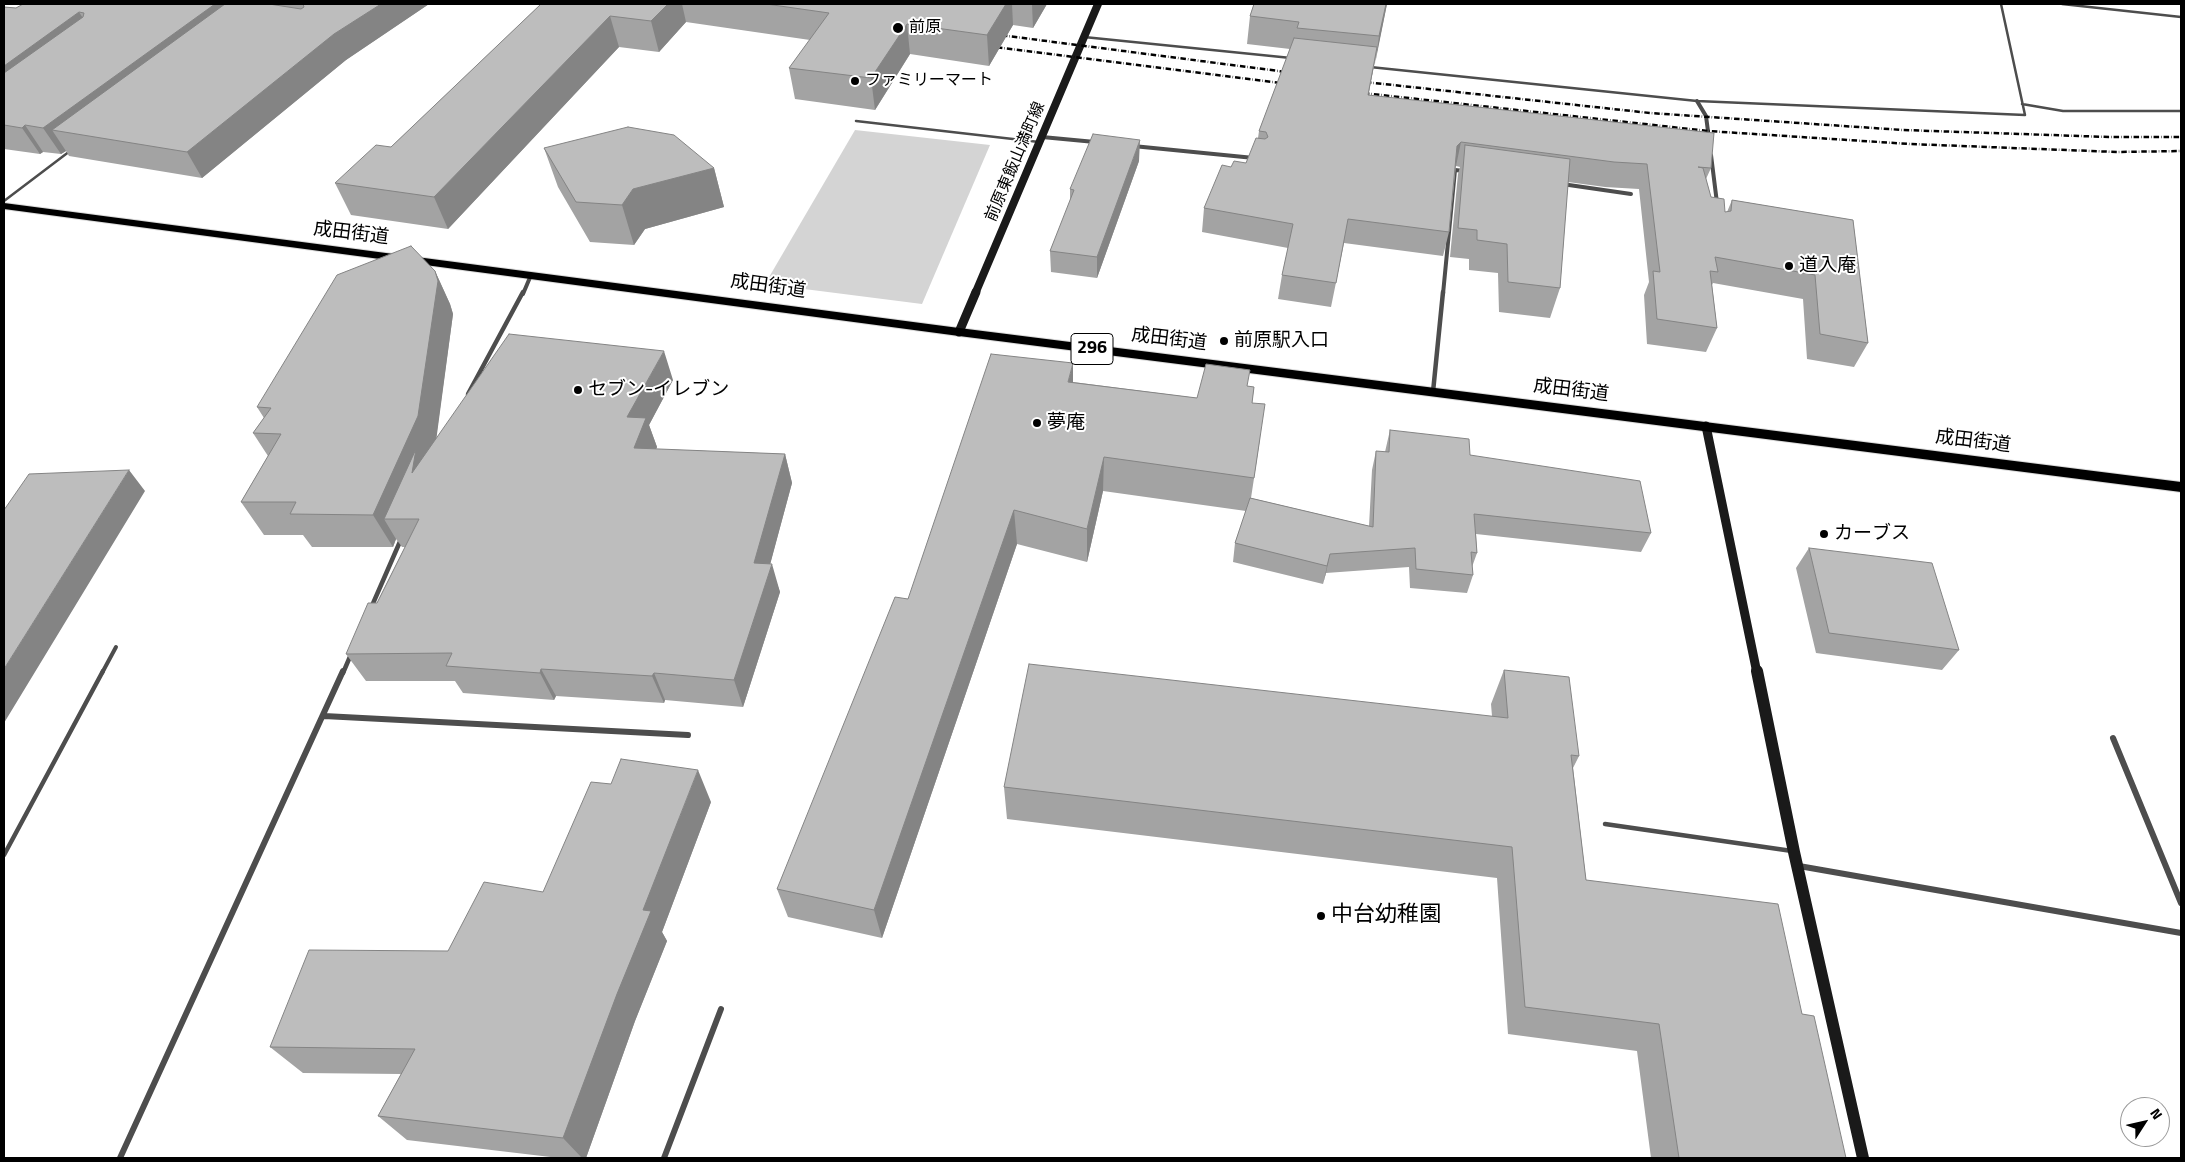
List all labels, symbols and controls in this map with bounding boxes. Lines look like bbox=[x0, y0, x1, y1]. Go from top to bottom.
place label: 前原 bbox=[909, 18, 941, 38]
marker: 前原 bbox=[891, 21, 905, 35]
place label: ファミリーマート bbox=[865, 71, 993, 91]
marker: ファミリーマート bbox=[849, 75, 861, 87]
street label: 前原東飯山満町線 bbox=[982, 99, 1050, 225]
street label: 成田街道 bbox=[312, 218, 390, 250]
place label: 道入庵 bbox=[1799, 255, 1856, 277]
marker: 道入庵 bbox=[1783, 260, 1795, 272]
street label: 成田街道 bbox=[729, 270, 807, 304]
street label: 成田街道 bbox=[1130, 324, 1208, 356]
place label: 前原駅入口 bbox=[1234, 330, 1329, 352]
road number: 296 bbox=[1071, 334, 1113, 364]
marker: 前原駅入口 bbox=[1218, 335, 1230, 347]
street label: 成田街道 bbox=[1532, 375, 1610, 407]
place label: セブン-イレブン bbox=[588, 379, 729, 401]
marker: セブン-イレブン bbox=[572, 384, 584, 396]
place label: 夢庵 bbox=[1047, 412, 1085, 434]
marker: 夢庵 bbox=[1031, 417, 1043, 429]
street label: 成田街道 bbox=[1934, 426, 2012, 458]
place label: カーブス bbox=[1834, 523, 1910, 545]
marker: カーブス bbox=[1818, 528, 1830, 540]
place label: 中台幼稚園 bbox=[1331, 903, 1441, 929]
marker: 中台幼稚園 bbox=[1315, 910, 1327, 922]
north arrow bbox=[2120, 1097, 2170, 1147]
text: N bbox=[2145, 1104, 2168, 1124]

